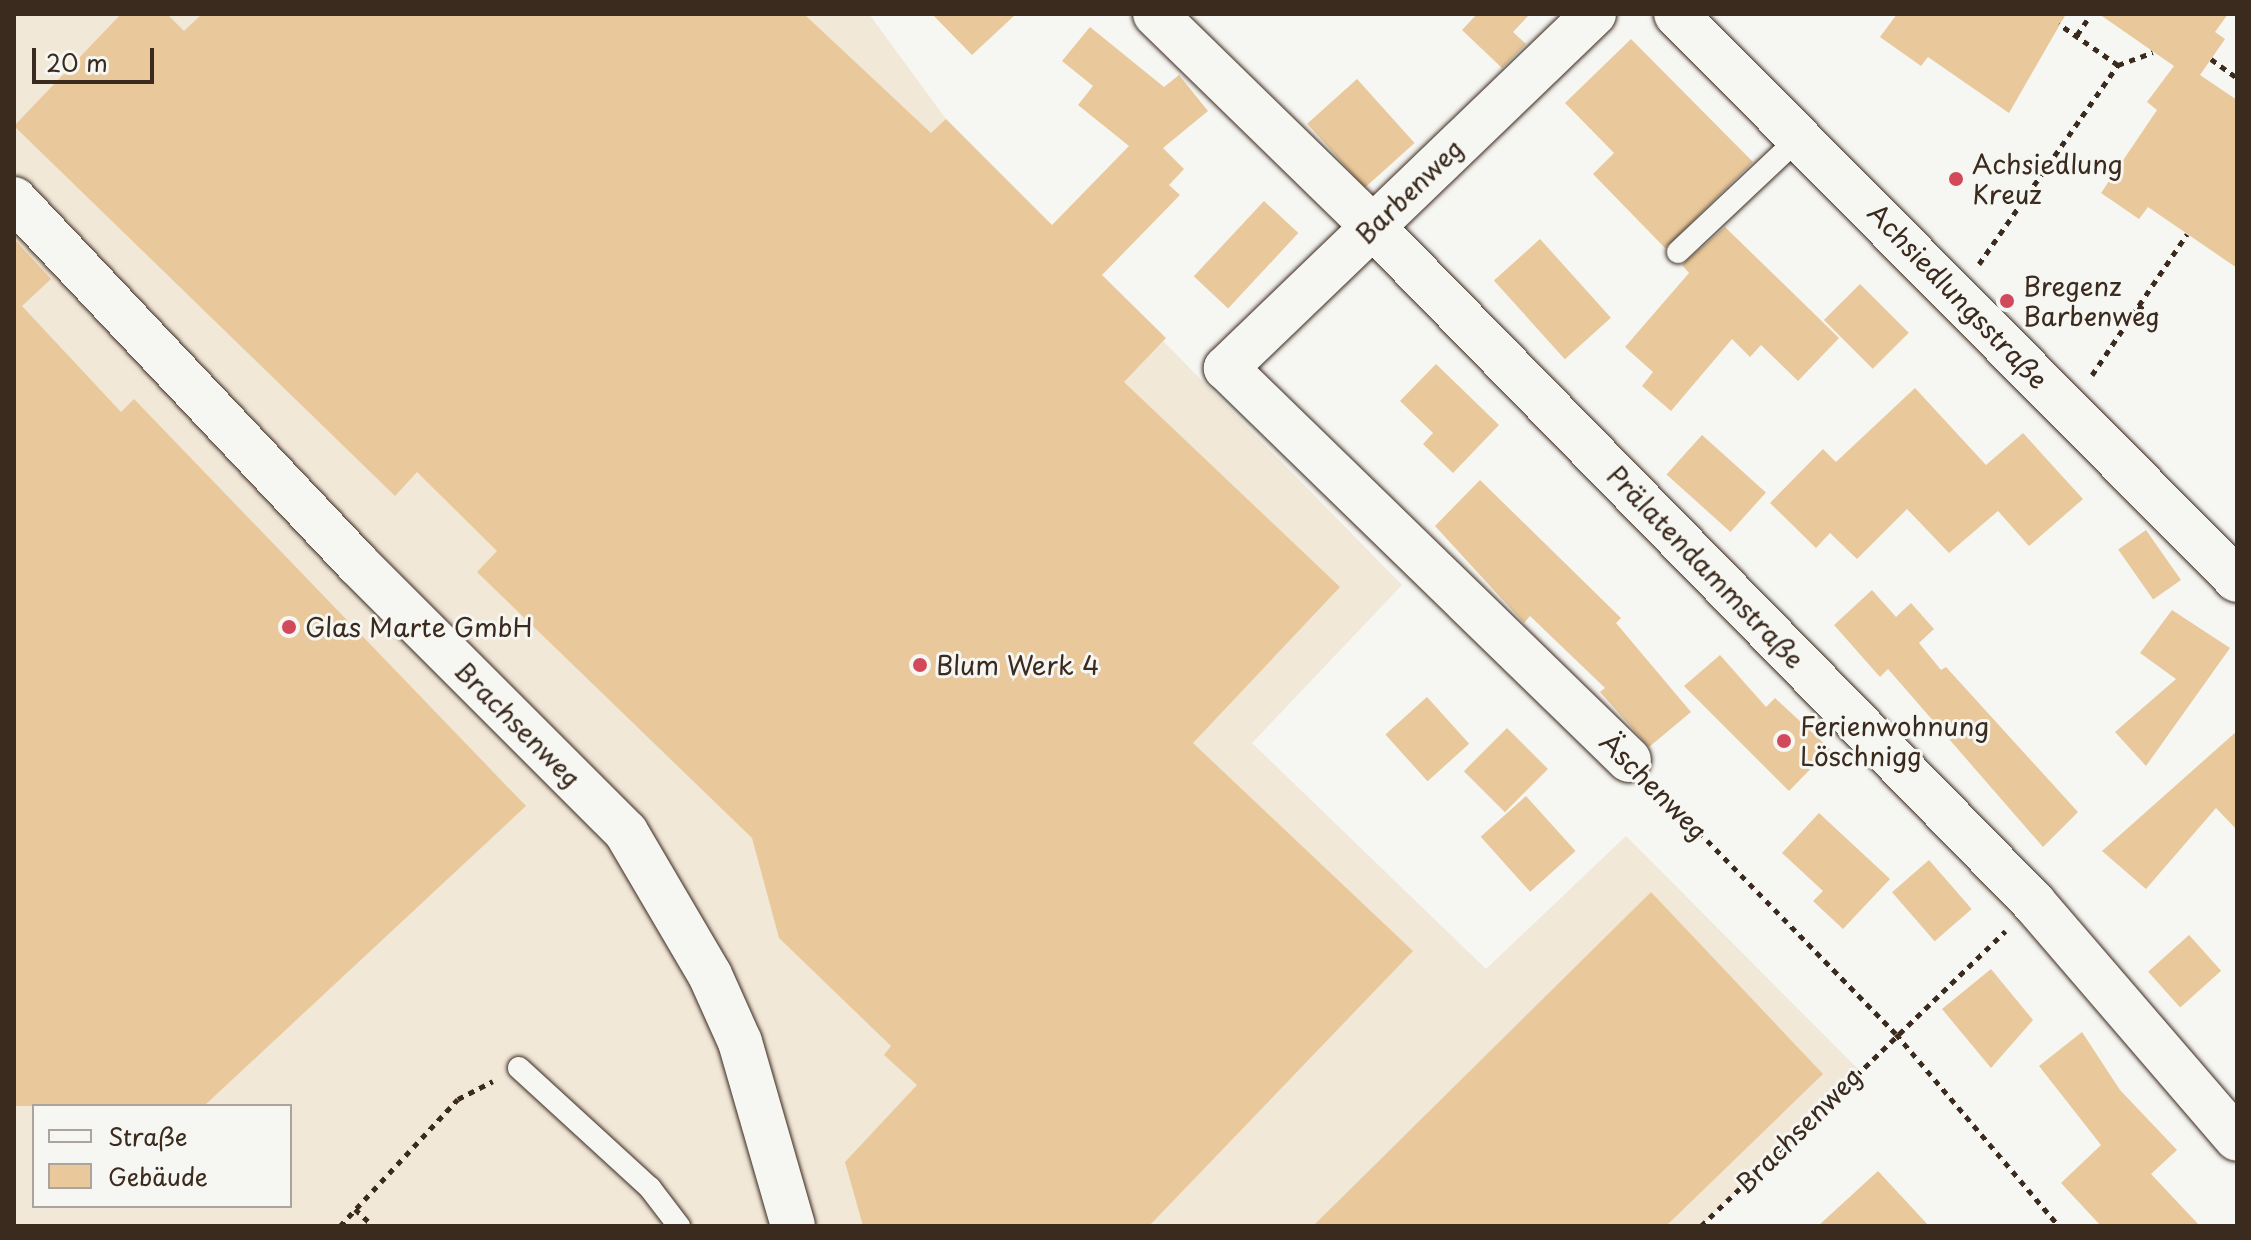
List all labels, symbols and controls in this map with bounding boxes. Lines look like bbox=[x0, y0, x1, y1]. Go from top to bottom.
scale bar bbox=[36, 32, 158, 82]
text: 20 m bbox=[46, 44, 108, 80]
street label: Barbenweg bbox=[1349, 132, 1469, 250]
place label: Achsiedlung Kreuz bbox=[1972, 148, 2123, 210]
marker: Achsiedlung Kreuz bbox=[1947, 170, 1965, 188]
street label: Achsiedlungsstraße bbox=[1862, 197, 2054, 395]
place label: Bregenz Barbenweg bbox=[2023, 270, 2160, 332]
marker: Bregenz Barbenweg bbox=[1998, 292, 2016, 310]
street label: Prälatendammstraße bbox=[1601, 459, 1811, 675]
place label: Glas Marte GmbH bbox=[305, 611, 533, 643]
marker: Glas Marte GmbH bbox=[280, 618, 298, 636]
place label: Blum Werk 4 bbox=[936, 649, 1099, 681]
street label: Brachsenweg bbox=[448, 654, 588, 794]
marker: Blum Werk 4 bbox=[911, 656, 929, 674]
place label: Ferienwohnung Löschnigg bbox=[1800, 710, 1989, 772]
street label: Äschenweg bbox=[1594, 726, 1714, 846]
marker: Ferienwohnung Löschnigg bbox=[1775, 732, 1793, 750]
street label: Brachsenweg bbox=[1728, 1060, 1868, 1200]
legend bbox=[32, 1104, 292, 1208]
text: Straße bbox=[108, 1118, 187, 1154]
text: Gebäude bbox=[108, 1158, 208, 1194]

